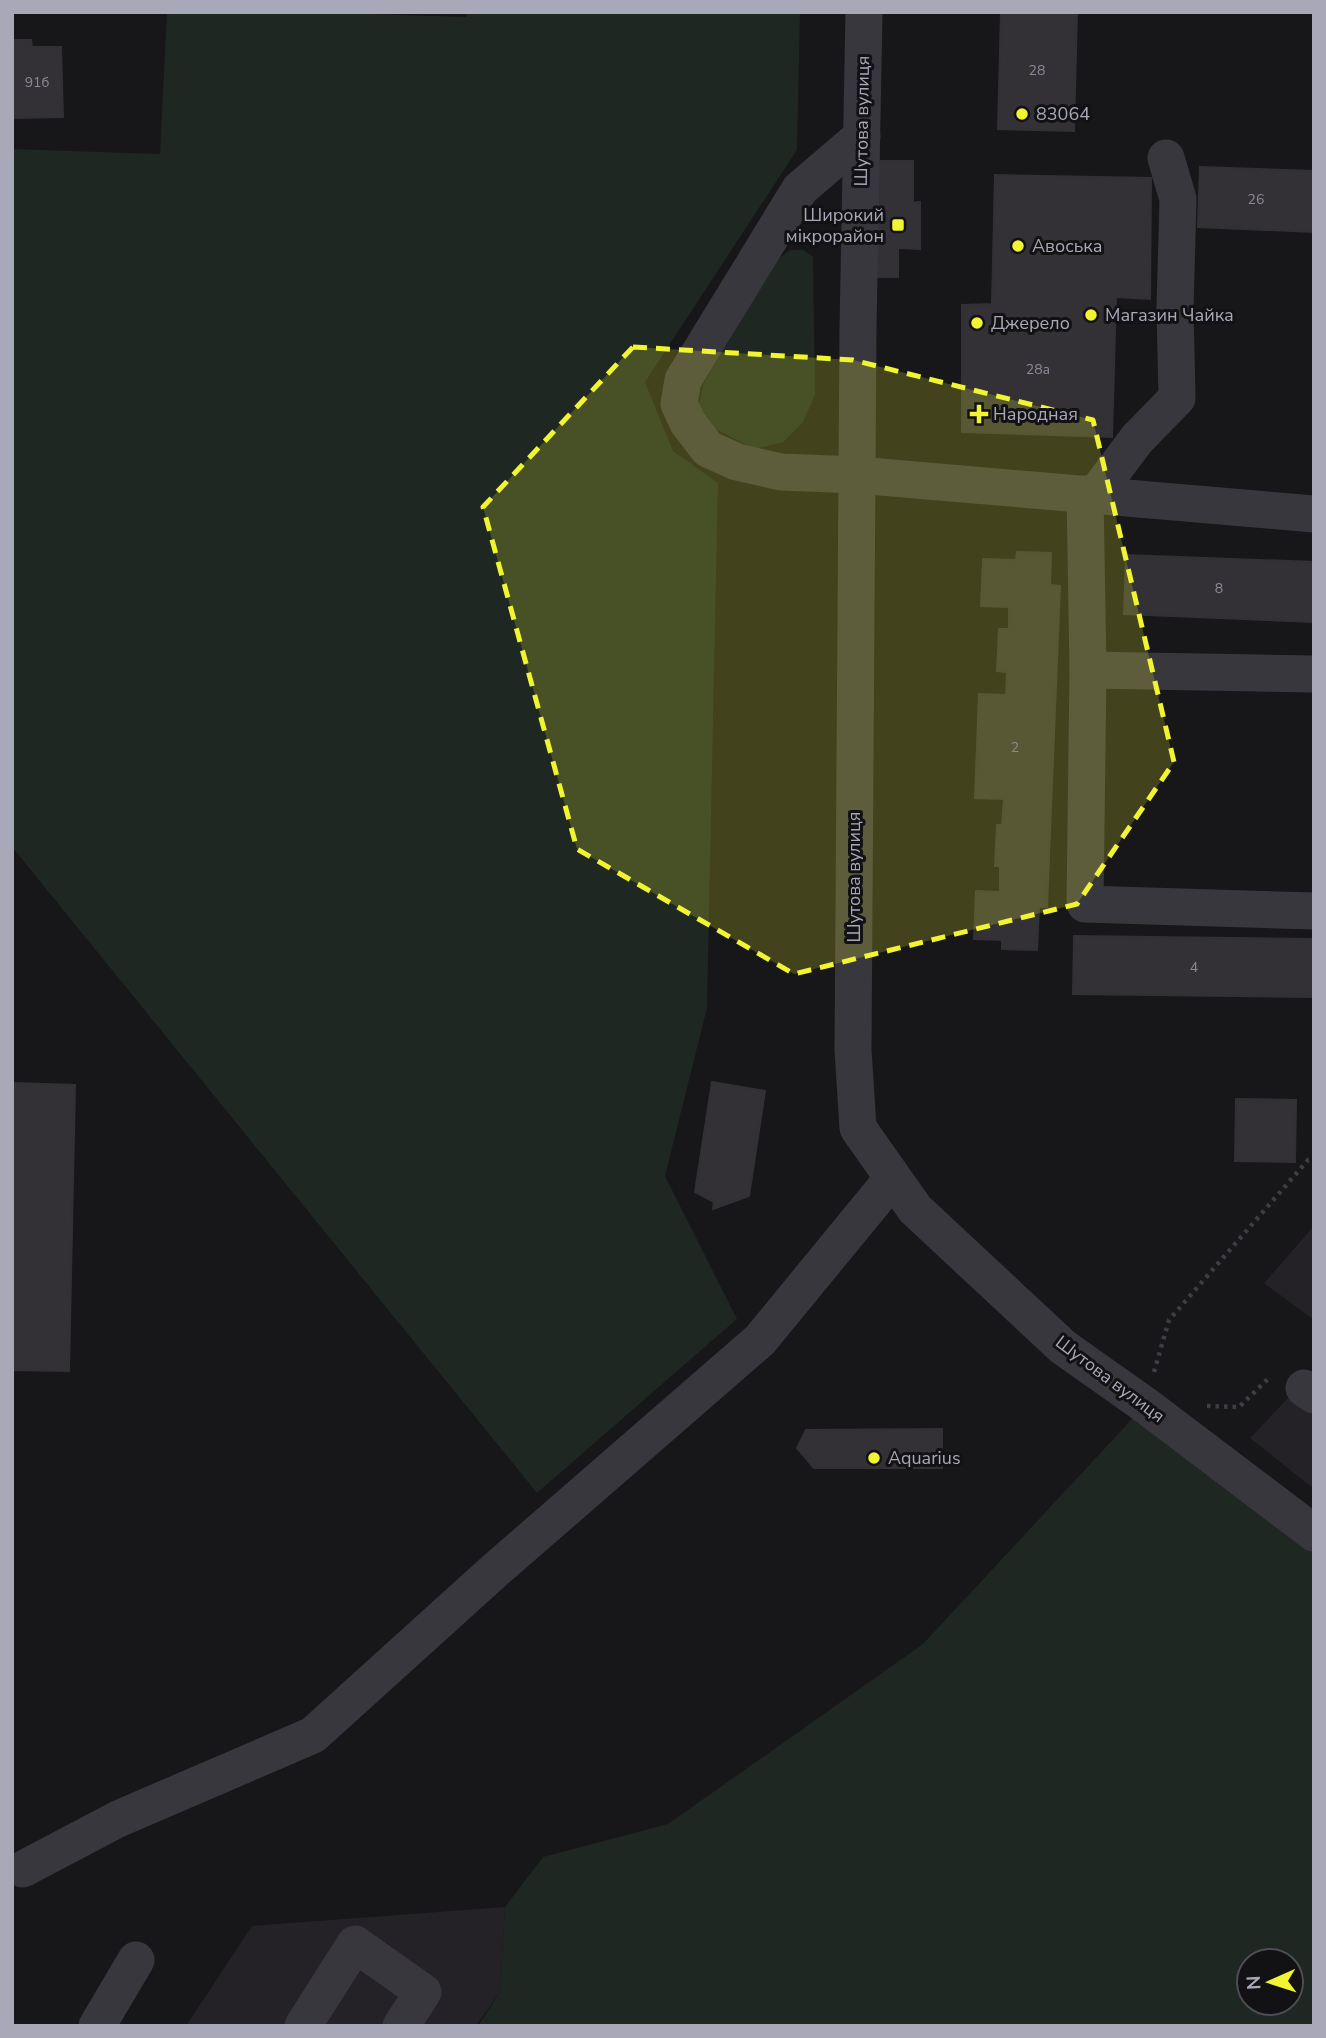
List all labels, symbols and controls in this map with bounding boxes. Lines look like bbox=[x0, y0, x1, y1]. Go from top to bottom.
street label: Шутова вулиця bbox=[849, 55, 875, 187]
house number: 28 bbox=[1029, 61, 1045, 80]
house number: 91б bbox=[25, 73, 49, 92]
place label: 83064 bbox=[1036, 102, 1090, 126]
marker: 83064 bbox=[1014, 106, 1030, 122]
house number: 26 bbox=[1248, 190, 1264, 209]
place label: Широкий мікрорайон bbox=[786, 203, 884, 248]
marker: Широкий мікрорайон bbox=[890, 217, 906, 233]
place label: Авоська bbox=[1032, 234, 1103, 258]
marker: Авоська bbox=[1010, 238, 1026, 254]
place label: Магазин Чайка bbox=[1105, 303, 1234, 327]
marker: Магазин Чайка bbox=[1083, 307, 1099, 323]
place label: Джерело bbox=[991, 311, 1070, 335]
marker: Джерело bbox=[969, 315, 985, 331]
house number: 28а bbox=[1026, 360, 1050, 379]
place label: Народная bbox=[993, 402, 1078, 426]
marker: Народная bbox=[971, 406, 987, 422]
house number: 8 bbox=[1215, 579, 1223, 598]
house number: 2 bbox=[1011, 738, 1019, 757]
street label: Шутова вулиця bbox=[842, 812, 866, 942]
house number: 4 bbox=[1190, 958, 1198, 977]
street label: Шутова вулиця bbox=[1051, 1330, 1169, 1428]
place label: Aquarius bbox=[888, 1446, 961, 1470]
marker: Aquarius bbox=[866, 1450, 882, 1466]
north arrow bbox=[1235, 1947, 1305, 2017]
text: N bbox=[1241, 1975, 1267, 1991]

